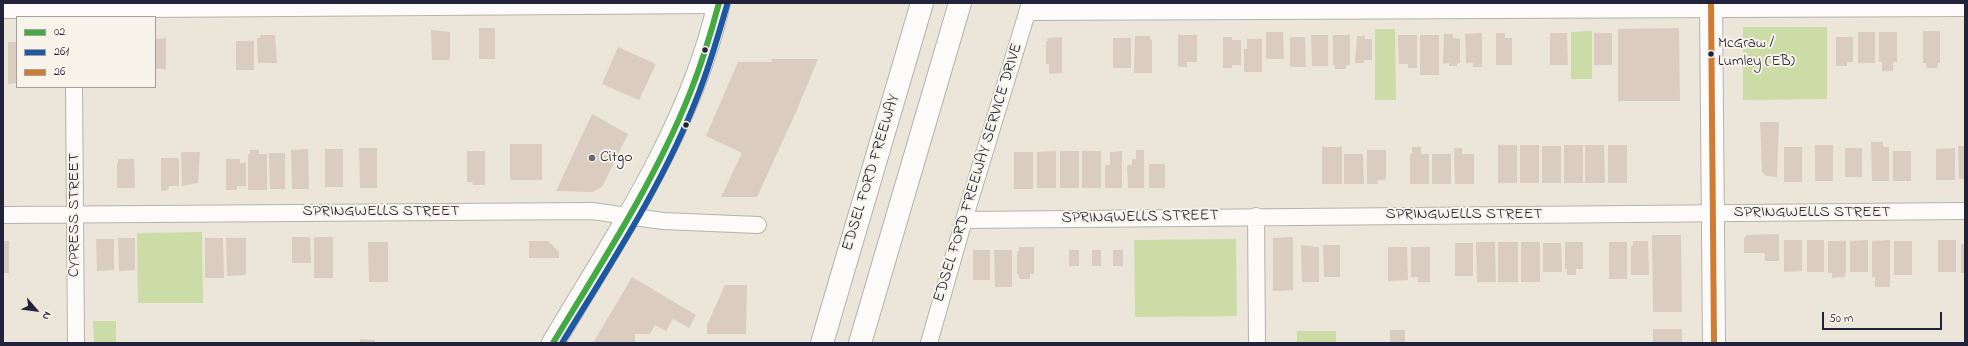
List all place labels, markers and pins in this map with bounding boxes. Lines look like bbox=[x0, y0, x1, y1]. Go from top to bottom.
place label: McGraw / Lumley (EB) bbox=[1718, 36, 1795, 71]
unlabelled marker bbox=[700, 45, 710, 55]
marker: McGraw / Lumley (EB) bbox=[1706, 49, 1716, 59]
unlabelled marker bbox=[681, 120, 691, 130]
place label: Citgo bbox=[600, 148, 633, 168]
marker: Citgo bbox=[587, 153, 597, 163]

